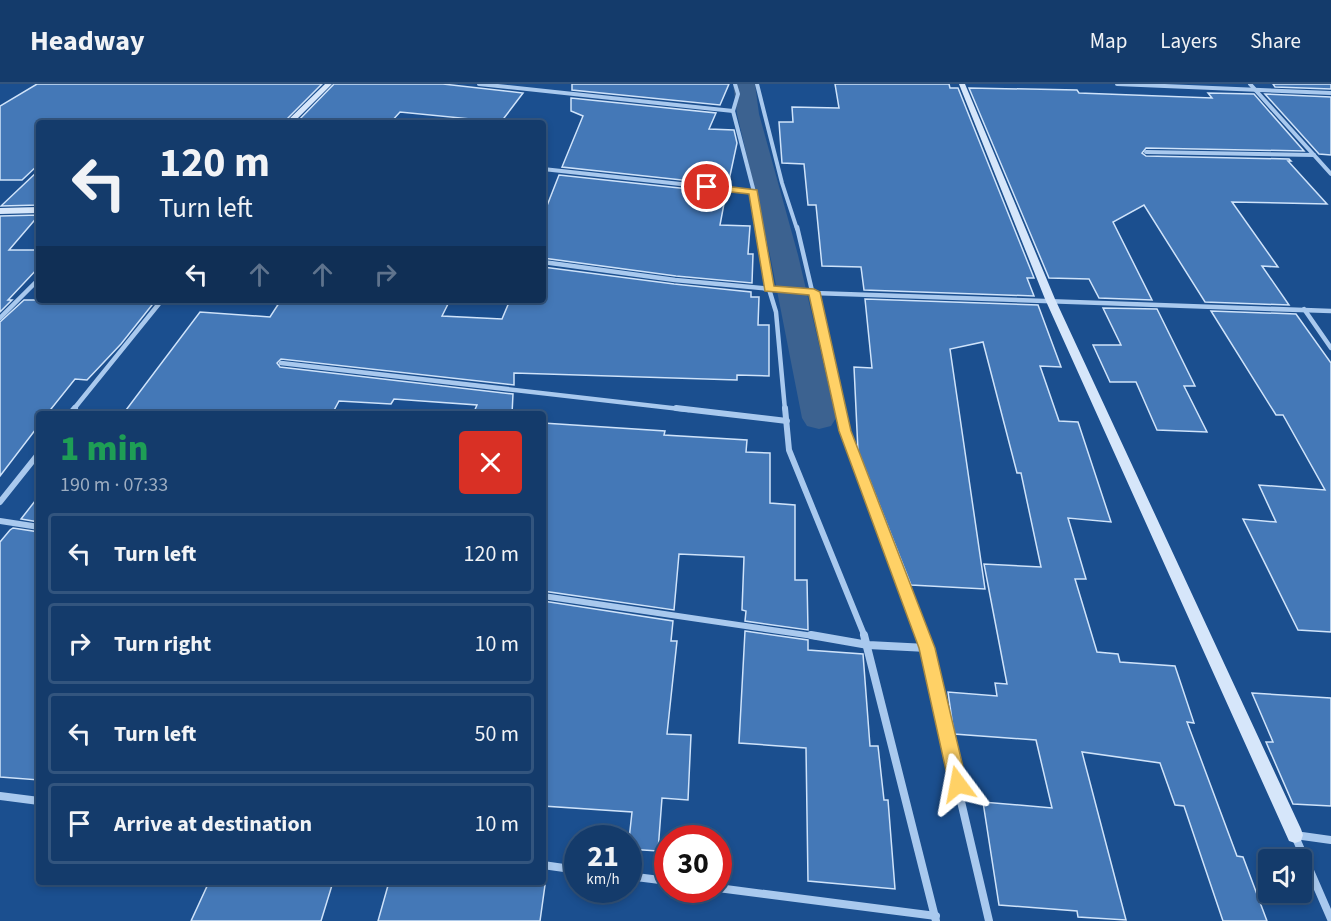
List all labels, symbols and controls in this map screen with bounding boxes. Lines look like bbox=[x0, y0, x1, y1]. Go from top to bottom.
text: Headway bbox=[30, 21, 145, 61]
text: Map bbox=[1090, 26, 1127, 56]
text: Layers bbox=[1160, 26, 1217, 56]
text: Share bbox=[1250, 26, 1301, 56]
text: 120 m bbox=[159, 133, 270, 193]
icon: left bbox=[60, 144, 138, 222]
pin bbox=[681, 161, 732, 212]
icon: arrive bbox=[690, 170, 723, 203]
text: Turn left bbox=[159, 189, 253, 228]
icon: left bbox=[180, 258, 213, 291]
icon: ahead bbox=[243, 258, 276, 291]
icon: ahead bbox=[306, 258, 339, 291]
icon: right bbox=[369, 258, 402, 291]
text: 1 min bbox=[60, 423, 148, 474]
button: close bbox=[459, 431, 522, 494]
text: 190 m · 07:33 bbox=[60, 471, 168, 499]
icon: left bbox=[63, 537, 96, 570]
text: Turn left bbox=[114, 538, 196, 570]
text: 120 m bbox=[464, 538, 519, 570]
icon: right bbox=[63, 627, 96, 660]
text: Turn right bbox=[114, 628, 211, 660]
text: 10 m bbox=[474, 628, 519, 660]
icon: left bbox=[63, 717, 96, 750]
text: Turn left bbox=[114, 718, 196, 750]
text: 50 m bbox=[474, 718, 519, 750]
position arrow bbox=[926, 752, 990, 816]
icon: arrive bbox=[63, 807, 96, 840]
text: Arrive at destination bbox=[114, 808, 312, 840]
text: 10 m bbox=[474, 808, 519, 840]
speed limit sign: 30 bbox=[654, 825, 732, 903]
text: 21 bbox=[587, 835, 619, 878]
map controls bbox=[1258, 849, 1312, 903]
button: sound bbox=[1258, 849, 1312, 903]
text: km/h bbox=[586, 869, 620, 890]

